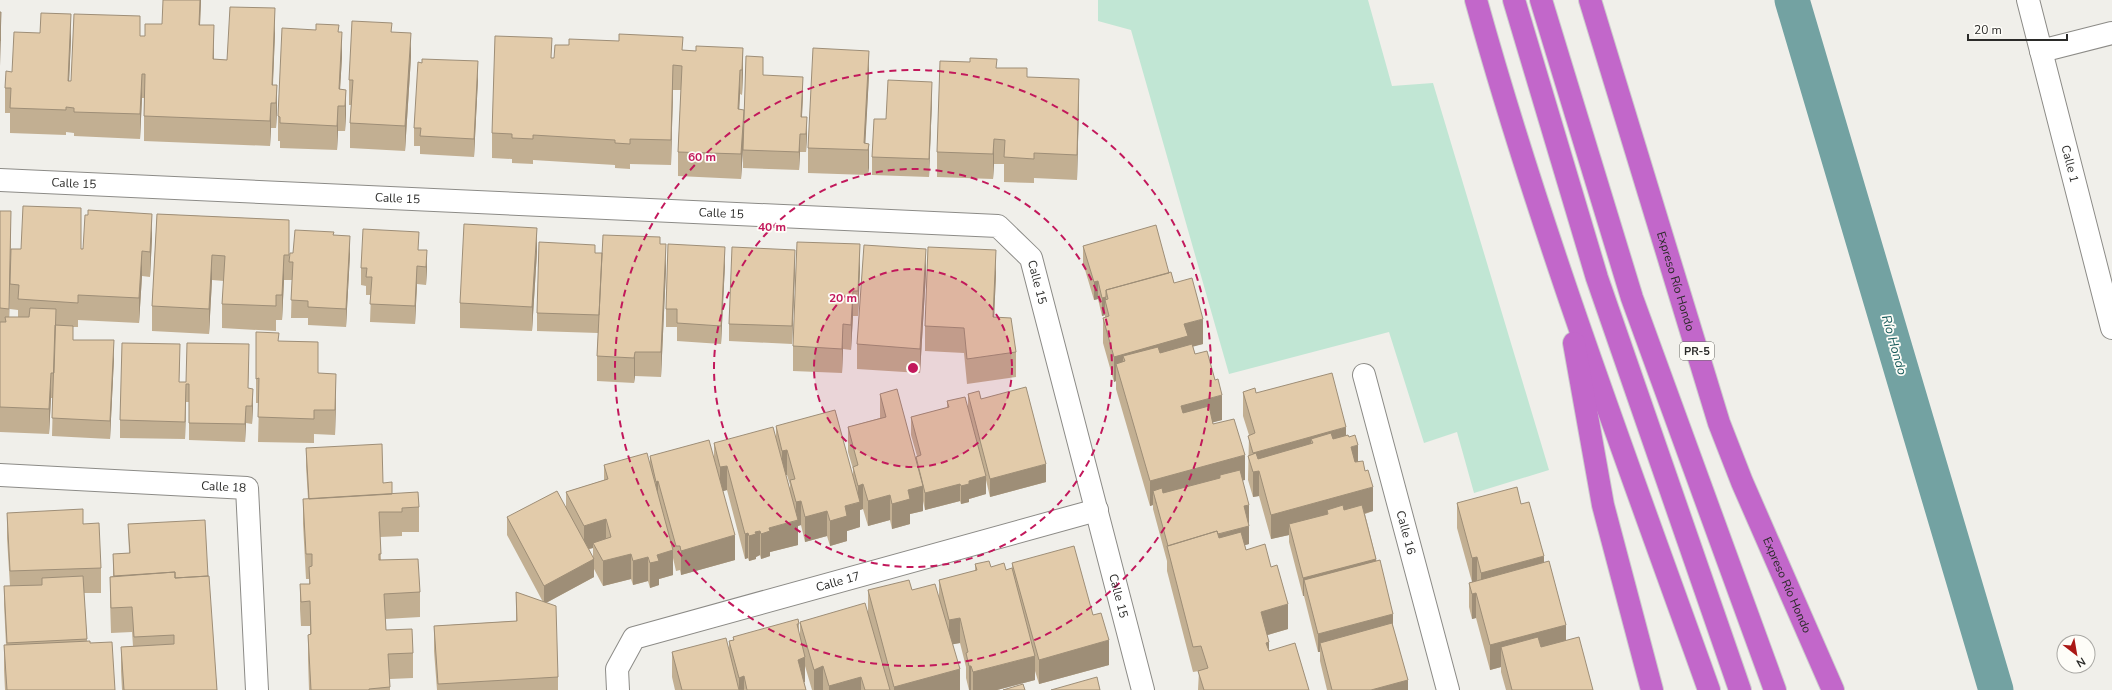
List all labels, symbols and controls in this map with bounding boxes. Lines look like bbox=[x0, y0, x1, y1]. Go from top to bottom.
scale bar bbox=[1968, 16, 2067, 42]
text: 20 m bbox=[1974, 22, 2002, 38]
street label: Calle 1 bbox=[2057, 143, 2082, 184]
text: 60 m bbox=[688, 149, 716, 165]
street label: Calle 15 bbox=[51, 174, 97, 192]
street label: Calle 15 bbox=[375, 189, 421, 207]
street label: Calle 15 bbox=[698, 204, 744, 222]
text: 40 m bbox=[758, 219, 786, 235]
street label: Expreso Río Hondo bbox=[1653, 229, 1699, 333]
street label: Calle 15 bbox=[1024, 258, 1051, 306]
text: 20 m bbox=[829, 290, 857, 306]
water label: Río Hondo bbox=[1877, 313, 1911, 377]
road number: PR-5 bbox=[1680, 342, 1714, 360]
centre of rings bbox=[906, 361, 920, 375]
street label: Calle 18 bbox=[201, 478, 247, 496]
street label: Calle 16 bbox=[1392, 509, 1420, 556]
street label: Expreso Río Hondo bbox=[1759, 534, 1815, 636]
street label: Calle 17 bbox=[814, 568, 862, 595]
street label: Calle 15 bbox=[1105, 572, 1132, 620]
north arrow bbox=[2056, 634, 2096, 674]
text: N bbox=[2074, 654, 2088, 671]

